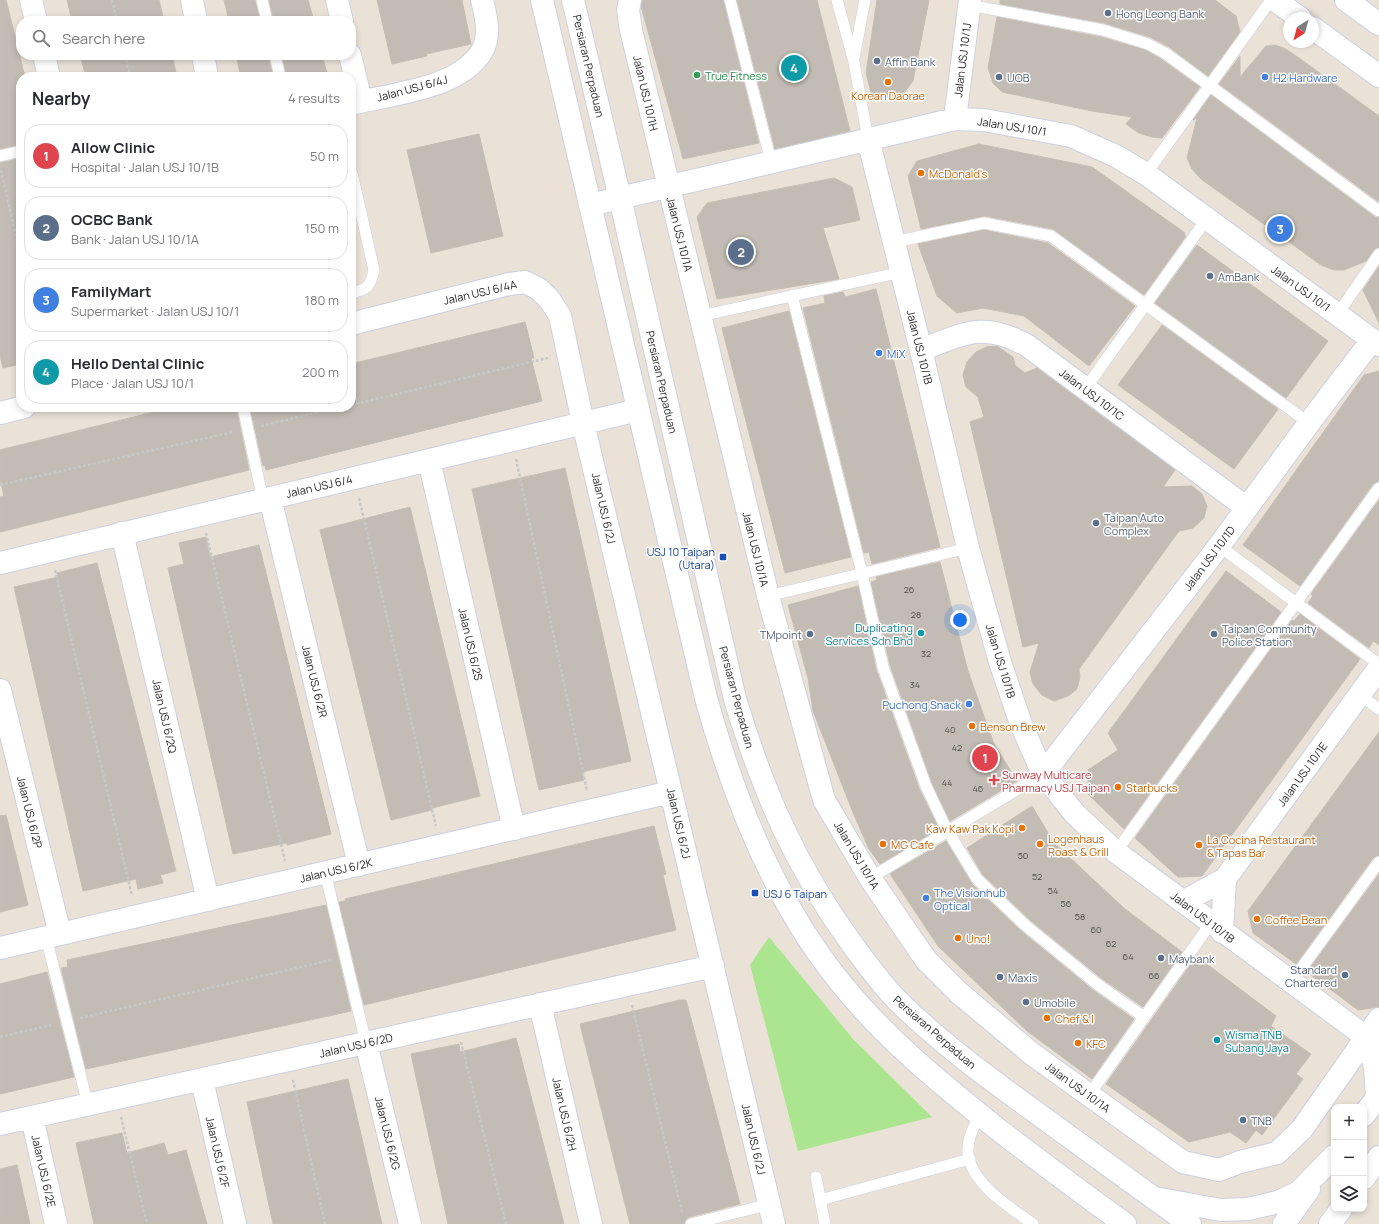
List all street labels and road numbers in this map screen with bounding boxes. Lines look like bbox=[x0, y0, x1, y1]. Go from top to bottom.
street label: Persiaran Perpaduan bbox=[570, 13, 608, 119]
street label: Jalan USJ 10/1J bbox=[950, 22, 974, 98]
street label: Jalan USJ 10/1H bbox=[630, 54, 662, 132]
street label: Jalan USJ 6/4J bbox=[375, 71, 449, 105]
street label: Jalan USJ 10/1 bbox=[976, 113, 1048, 139]
street label: Jalan USJ 10/1A bbox=[663, 195, 697, 273]
street label: Jalan USJ 10/1 bbox=[1268, 261, 1334, 315]
street label: Jalan USJ 6/4A bbox=[442, 276, 518, 308]
street label: Jalan USJ 10/1B bbox=[903, 308, 937, 386]
street label: Persiaran Perpaduan bbox=[643, 329, 681, 435]
street label: Jalan USJ 10/1C bbox=[1057, 365, 1128, 423]
street label: Jalan USJ 6/4 bbox=[284, 471, 354, 501]
street label: Jalan USJ 6/2J bbox=[589, 471, 619, 545]
street label: Jalan USJ 10/1A bbox=[739, 510, 773, 588]
street label: Jalan USJ 10/1D bbox=[1180, 523, 1238, 593]
street label: Jalan USJ 6/2S bbox=[455, 606, 487, 682]
street label: Jalan USJ 10/1B bbox=[983, 622, 1019, 700]
street label: Jalan USJ 6/2R bbox=[299, 643, 331, 719]
street label: Persiaran Perpaduan bbox=[716, 644, 758, 750]
street label: Jalan USJ 6/2Q bbox=[149, 678, 181, 754]
street label: Jalan USJ 10/1E bbox=[1274, 739, 1330, 809]
street label: Jalan USJ 6/2P bbox=[14, 774, 46, 850]
street label: Jalan USJ 6/2J bbox=[664, 786, 694, 860]
street label: Jalan USJ 10/1A bbox=[831, 818, 883, 892]
street label: Jalan USJ 6/2K bbox=[298, 854, 374, 886]
street label: Jalan USJ 10/1B bbox=[1168, 888, 1238, 946]
street label: Persiaran Perpaduan bbox=[890, 992, 980, 1072]
street label: Jalan USJ 6/2D bbox=[318, 1029, 394, 1061]
street label: Jalan USJ 10/1A bbox=[1043, 1058, 1113, 1116]
street label: Jalan USJ 6/2H bbox=[549, 1076, 581, 1152]
street label: Jalan USJ 6/2G bbox=[372, 1095, 404, 1172]
street label: Jalan USJ 6/2J bbox=[739, 1102, 769, 1176]
street label: Jalan USJ 6/2F bbox=[202, 1115, 234, 1190]
street label: Jalan USJ 6/2E bbox=[28, 1133, 60, 1209]

